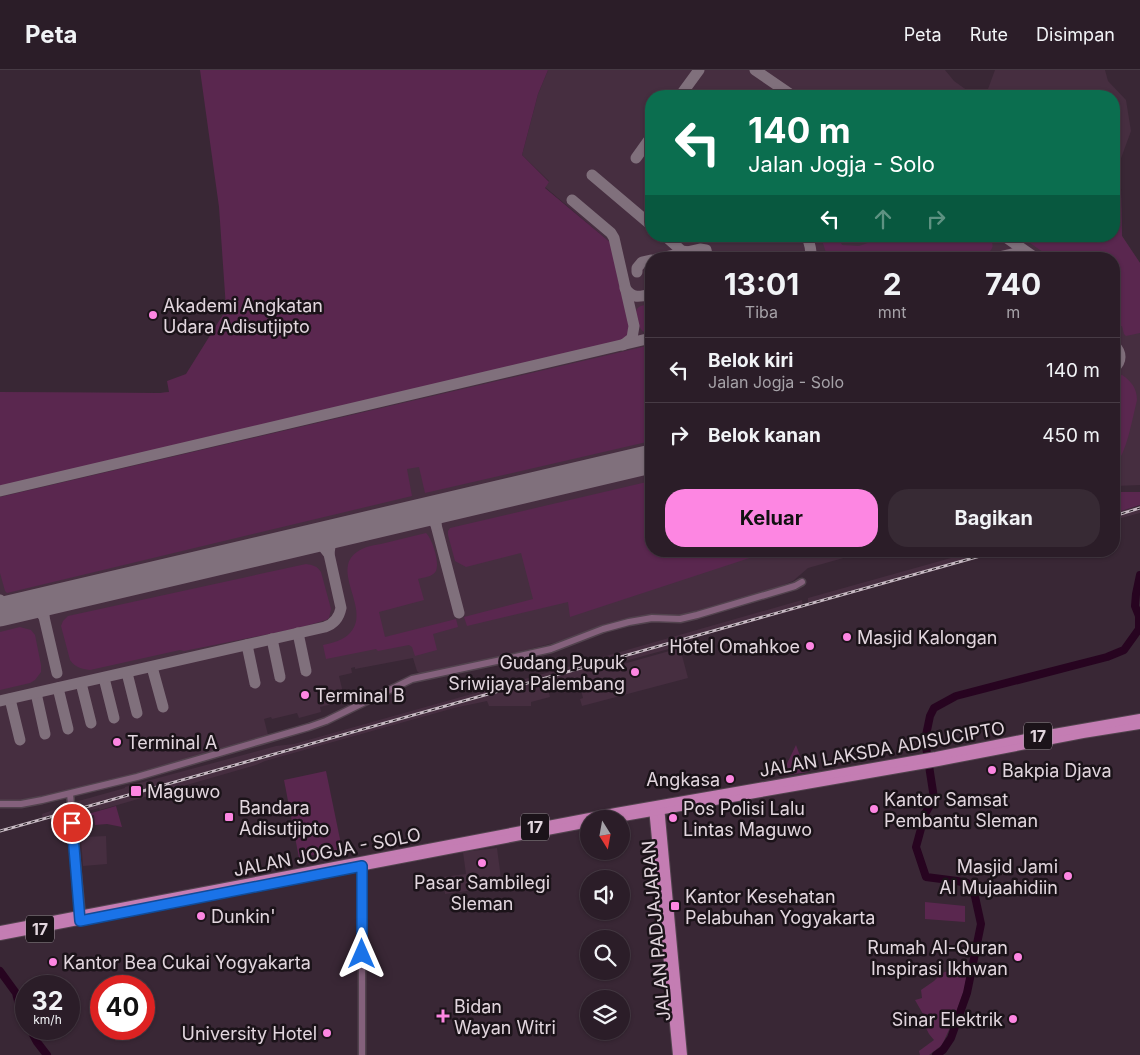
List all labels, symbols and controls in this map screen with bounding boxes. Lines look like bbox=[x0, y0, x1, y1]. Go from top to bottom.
text: Peta bbox=[25, 20, 78, 49]
text: Peta bbox=[904, 24, 942, 45]
text: Rute bbox=[970, 24, 1008, 45]
text: Disimpan bbox=[1036, 24, 1115, 45]
text: 140 m bbox=[748, 109, 851, 151]
icon: left bbox=[665, 110, 730, 175]
text: Jalan Jogja - Solo bbox=[748, 151, 935, 177]
icon: left bbox=[816, 205, 844, 233]
icon: ahead bbox=[869, 205, 897, 233]
icon: right bbox=[922, 205, 950, 233]
text: 13:01 bbox=[724, 266, 799, 302]
text: 2 bbox=[883, 266, 902, 302]
text: 740 bbox=[985, 266, 1041, 302]
place label: Akademi Angkatan Udara Adisutjipto bbox=[163, 295, 323, 337]
text: Tiba bbox=[745, 302, 778, 322]
text: mnt bbox=[878, 302, 906, 322]
text: m bbox=[1006, 302, 1020, 322]
marker: Akademi Angkatan Udara Adisutjipto bbox=[147, 309, 159, 321]
text: Belok kiri bbox=[708, 349, 793, 372]
icon: left bbox=[665, 356, 693, 384]
text: 140 m bbox=[1046, 359, 1100, 382]
text: Jalan Jogja - Solo bbox=[708, 372, 844, 392]
icon: right bbox=[665, 421, 693, 449]
text: Belok kanan bbox=[708, 424, 821, 447]
text: 450 m bbox=[1042, 424, 1100, 447]
button: Keluar bbox=[665, 489, 878, 547]
button: Bagikan bbox=[888, 489, 1100, 547]
place label: Masjid Kalongan bbox=[857, 627, 997, 648]
marker: Masjid Kalongan bbox=[841, 631, 853, 643]
place label: Hotel Omahkoe bbox=[669, 636, 800, 657]
marker: Hotel Omahkoe bbox=[804, 640, 816, 652]
place label: Gudang Pupuk Sriwijaya Palembang bbox=[448, 652, 625, 694]
marker: Gudang Pupuk Sriwijaya Palembang bbox=[629, 666, 641, 678]
place label: Terminal B bbox=[315, 685, 405, 706]
marker: Terminal B bbox=[299, 689, 311, 701]
street label: JALAN LAKSDA ADISUCIPTO bbox=[758, 717, 1006, 781]
road number: 17 bbox=[1024, 722, 1052, 749]
place label: Terminal A bbox=[127, 732, 217, 753]
marker: Terminal A bbox=[111, 736, 123, 748]
place label: Bakpia Djava bbox=[1002, 760, 1112, 781]
marker: Bakpia Djava bbox=[986, 764, 998, 776]
place label: Angkasa bbox=[646, 769, 720, 790]
marker: Angkasa bbox=[724, 773, 736, 785]
place label: Maguwo bbox=[147, 781, 220, 802]
marker: Maguwo bbox=[129, 784, 143, 798]
place label: Kantor Samsat Pembantu Sleman bbox=[884, 789, 1038, 831]
place label: Bandara Adisutjipto bbox=[239, 797, 329, 839]
place label: Pos Polisi Lalu Lintas Maguwo bbox=[683, 798, 812, 840]
pin bbox=[51, 802, 93, 844]
marker: Kantor Samsat Pembantu Sleman bbox=[868, 803, 880, 815]
icon: arrive bbox=[58, 809, 86, 837]
north arrow bbox=[580, 810, 630, 860]
map controls bbox=[580, 810, 630, 1040]
marker: Bandara Adisutjipto bbox=[223, 811, 235, 823]
marker: Pos Polisi Lalu Lintas Maguwo bbox=[667, 812, 679, 824]
road number: 17 bbox=[521, 814, 549, 840]
street label: JALAN JOGJA - SOLO bbox=[231, 824, 423, 880]
street label: JALAN PADJAJARAN bbox=[638, 840, 674, 1022]
place label: Masjid Jami Al Mujaahidiin bbox=[939, 856, 1058, 898]
marker: Pasar Sambilegi Sleman bbox=[476, 857, 488, 869]
button: sound bbox=[580, 870, 630, 920]
marker: Masjid Jami Al Mujaahidiin bbox=[1062, 870, 1074, 882]
place label: Pasar Sambilegi Sleman bbox=[414, 872, 550, 914]
place label: Kantor Kesehatan Pelabuhan Yogyakarta bbox=[685, 886, 875, 928]
marker: Kantor Kesehatan Pelabuhan Yogyakarta bbox=[669, 900, 681, 912]
place label: Dunkin' bbox=[211, 906, 276, 927]
marker: Dunkin' bbox=[195, 910, 207, 922]
road number: 17 bbox=[26, 916, 54, 942]
position arrow bbox=[335, 927, 387, 979]
button: search bbox=[580, 930, 630, 980]
place label: Rumah Al-Quran Inspirasi Ikhwan bbox=[867, 937, 1008, 979]
marker: Rumah Al-Quran Inspirasi Ikhwan bbox=[1012, 951, 1024, 963]
place label: Kantor Bea Cukai Yogyakarta bbox=[63, 952, 311, 973]
marker: Kantor Bea Cukai Yogyakarta bbox=[47, 956, 59, 968]
speed limit sign: 40 bbox=[90, 975, 155, 1040]
text: 32 bbox=[32, 986, 63, 1016]
button: layers bbox=[580, 990, 630, 1040]
place label: Bidan Wayan Witri bbox=[454, 996, 556, 1038]
marker: Bidan Wayan Witri bbox=[436, 1009, 450, 1023]
place label: Sinar Elektrik bbox=[892, 1009, 1003, 1030]
text: km/h bbox=[33, 1012, 62, 1027]
marker: Sinar Elektrik bbox=[1007, 1013, 1019, 1025]
place label: University Hotel bbox=[182, 1023, 317, 1044]
marker: University Hotel bbox=[321, 1027, 333, 1039]

